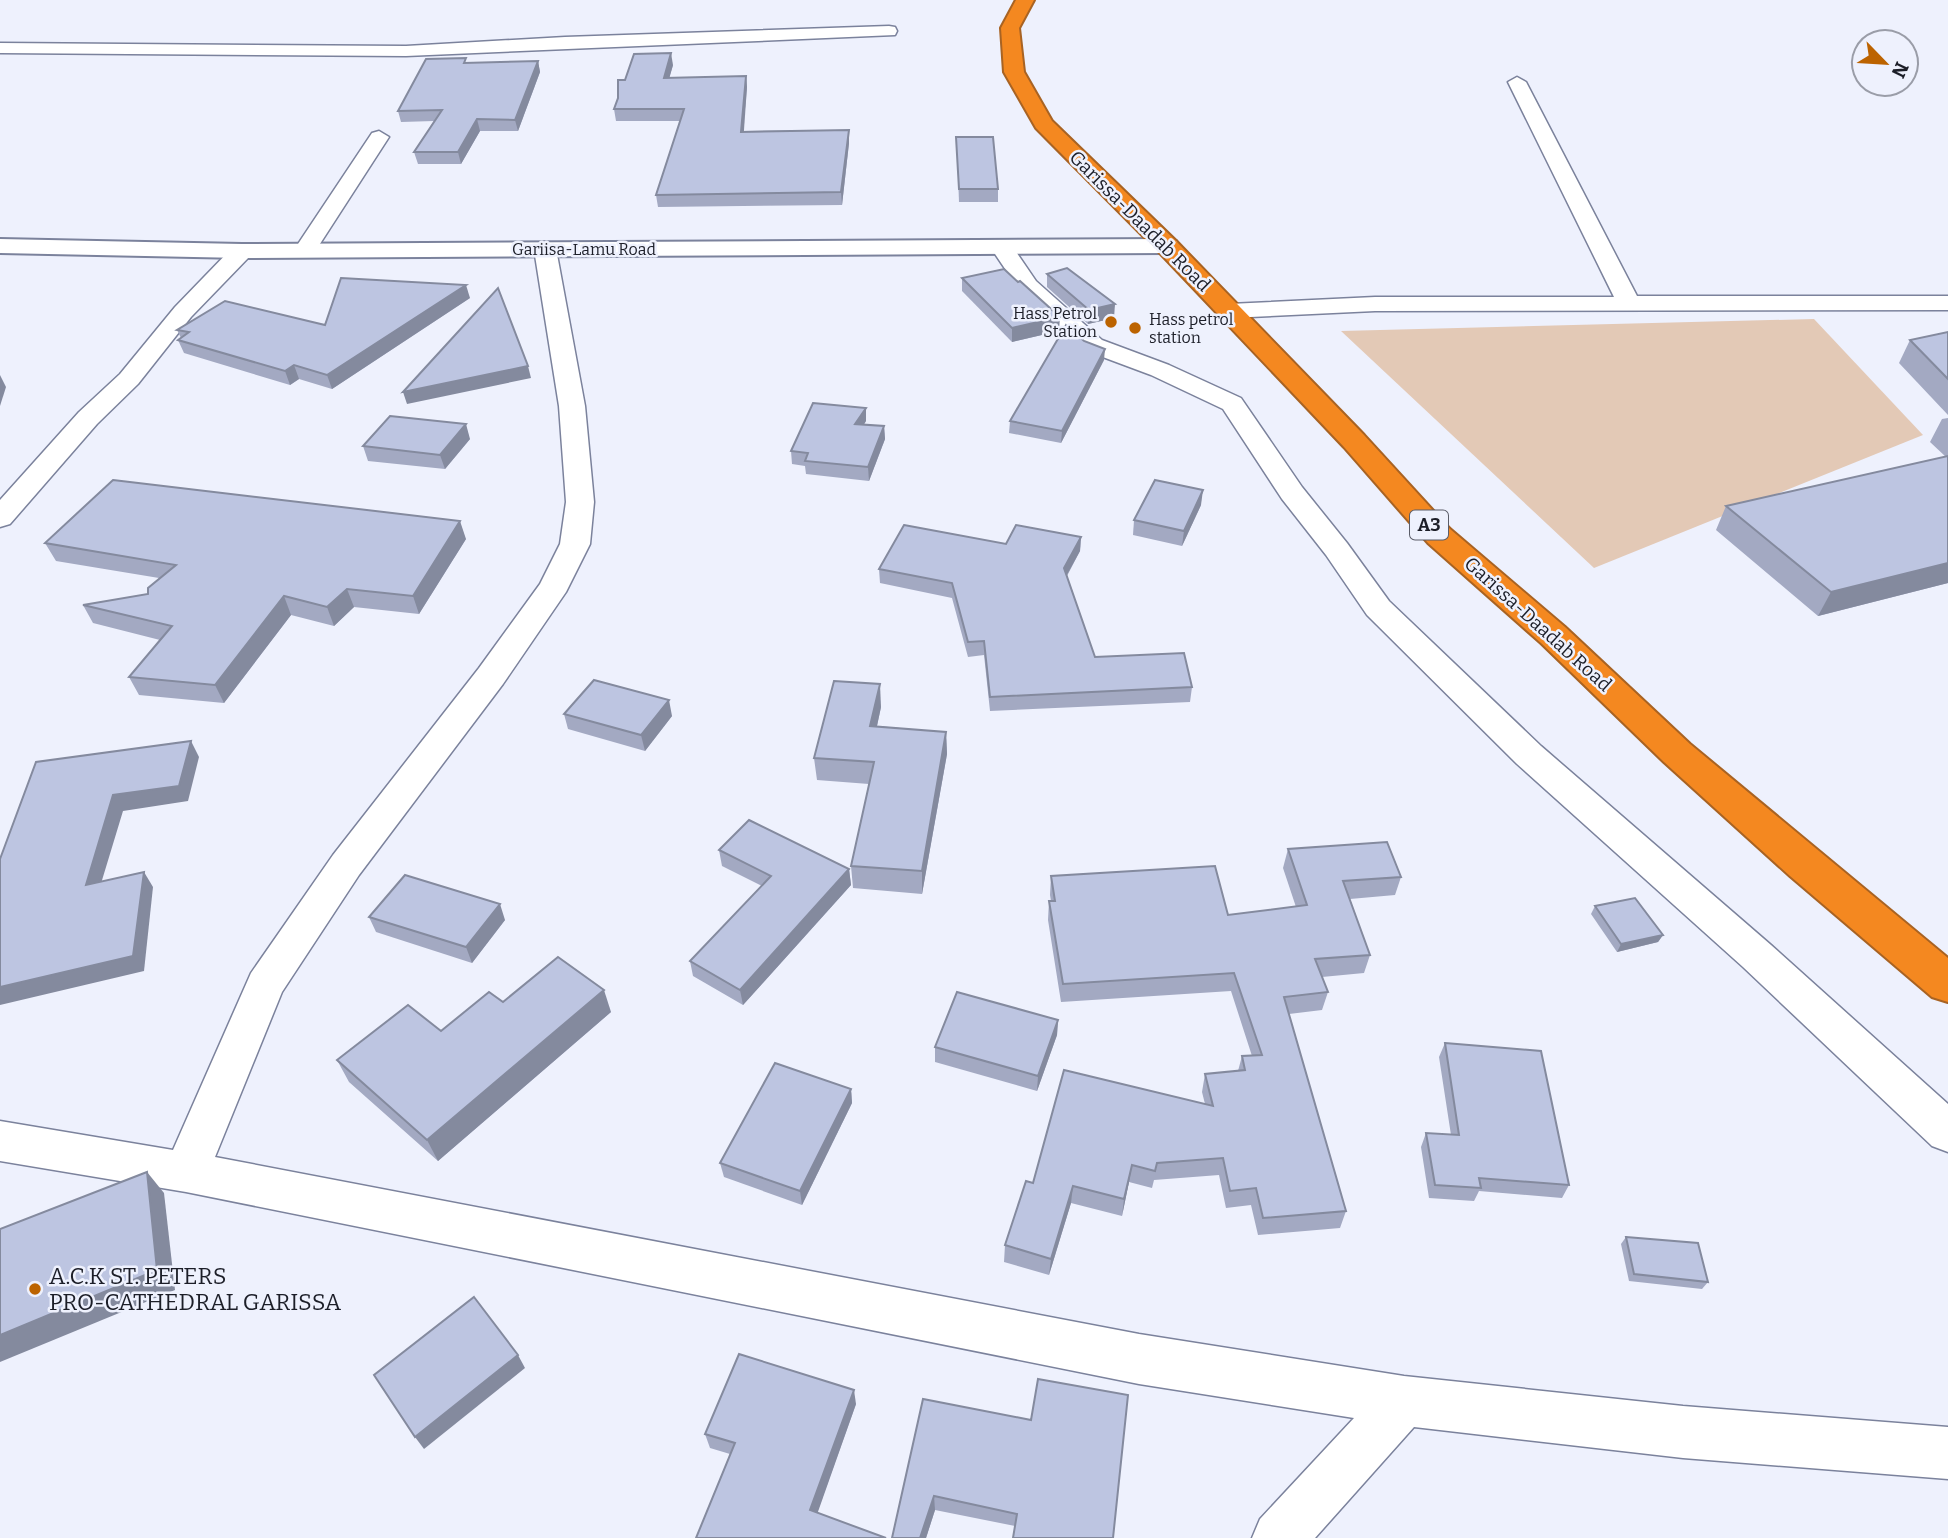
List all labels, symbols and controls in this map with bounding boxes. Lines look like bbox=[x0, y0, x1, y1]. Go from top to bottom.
north arrow bbox=[1850, 28, 1920, 98]
text: N bbox=[1886, 58, 1913, 82]
street label: Garissa-Daadab Road bbox=[1065, 146, 1215, 296]
street label: Gariisa-Lamu Road bbox=[512, 240, 656, 259]
place label: Hass Petrol Station bbox=[1013, 304, 1097, 341]
place label: Hass petrol station bbox=[1149, 310, 1234, 347]
marker: Hass Petrol Station bbox=[1103, 314, 1119, 330]
marker: Hass petrol station bbox=[1127, 320, 1143, 336]
road number: A3 bbox=[1410, 510, 1448, 540]
street label: Garissa-Daadab Road bbox=[1460, 552, 1616, 696]
place label: A.C.K ST. PETERS PRO-CATHEDRAL GARISSA bbox=[49, 1262, 342, 1316]
marker: A.C.K ST. PETERS PRO-CATHEDRAL GARISSA bbox=[27, 1281, 43, 1297]

